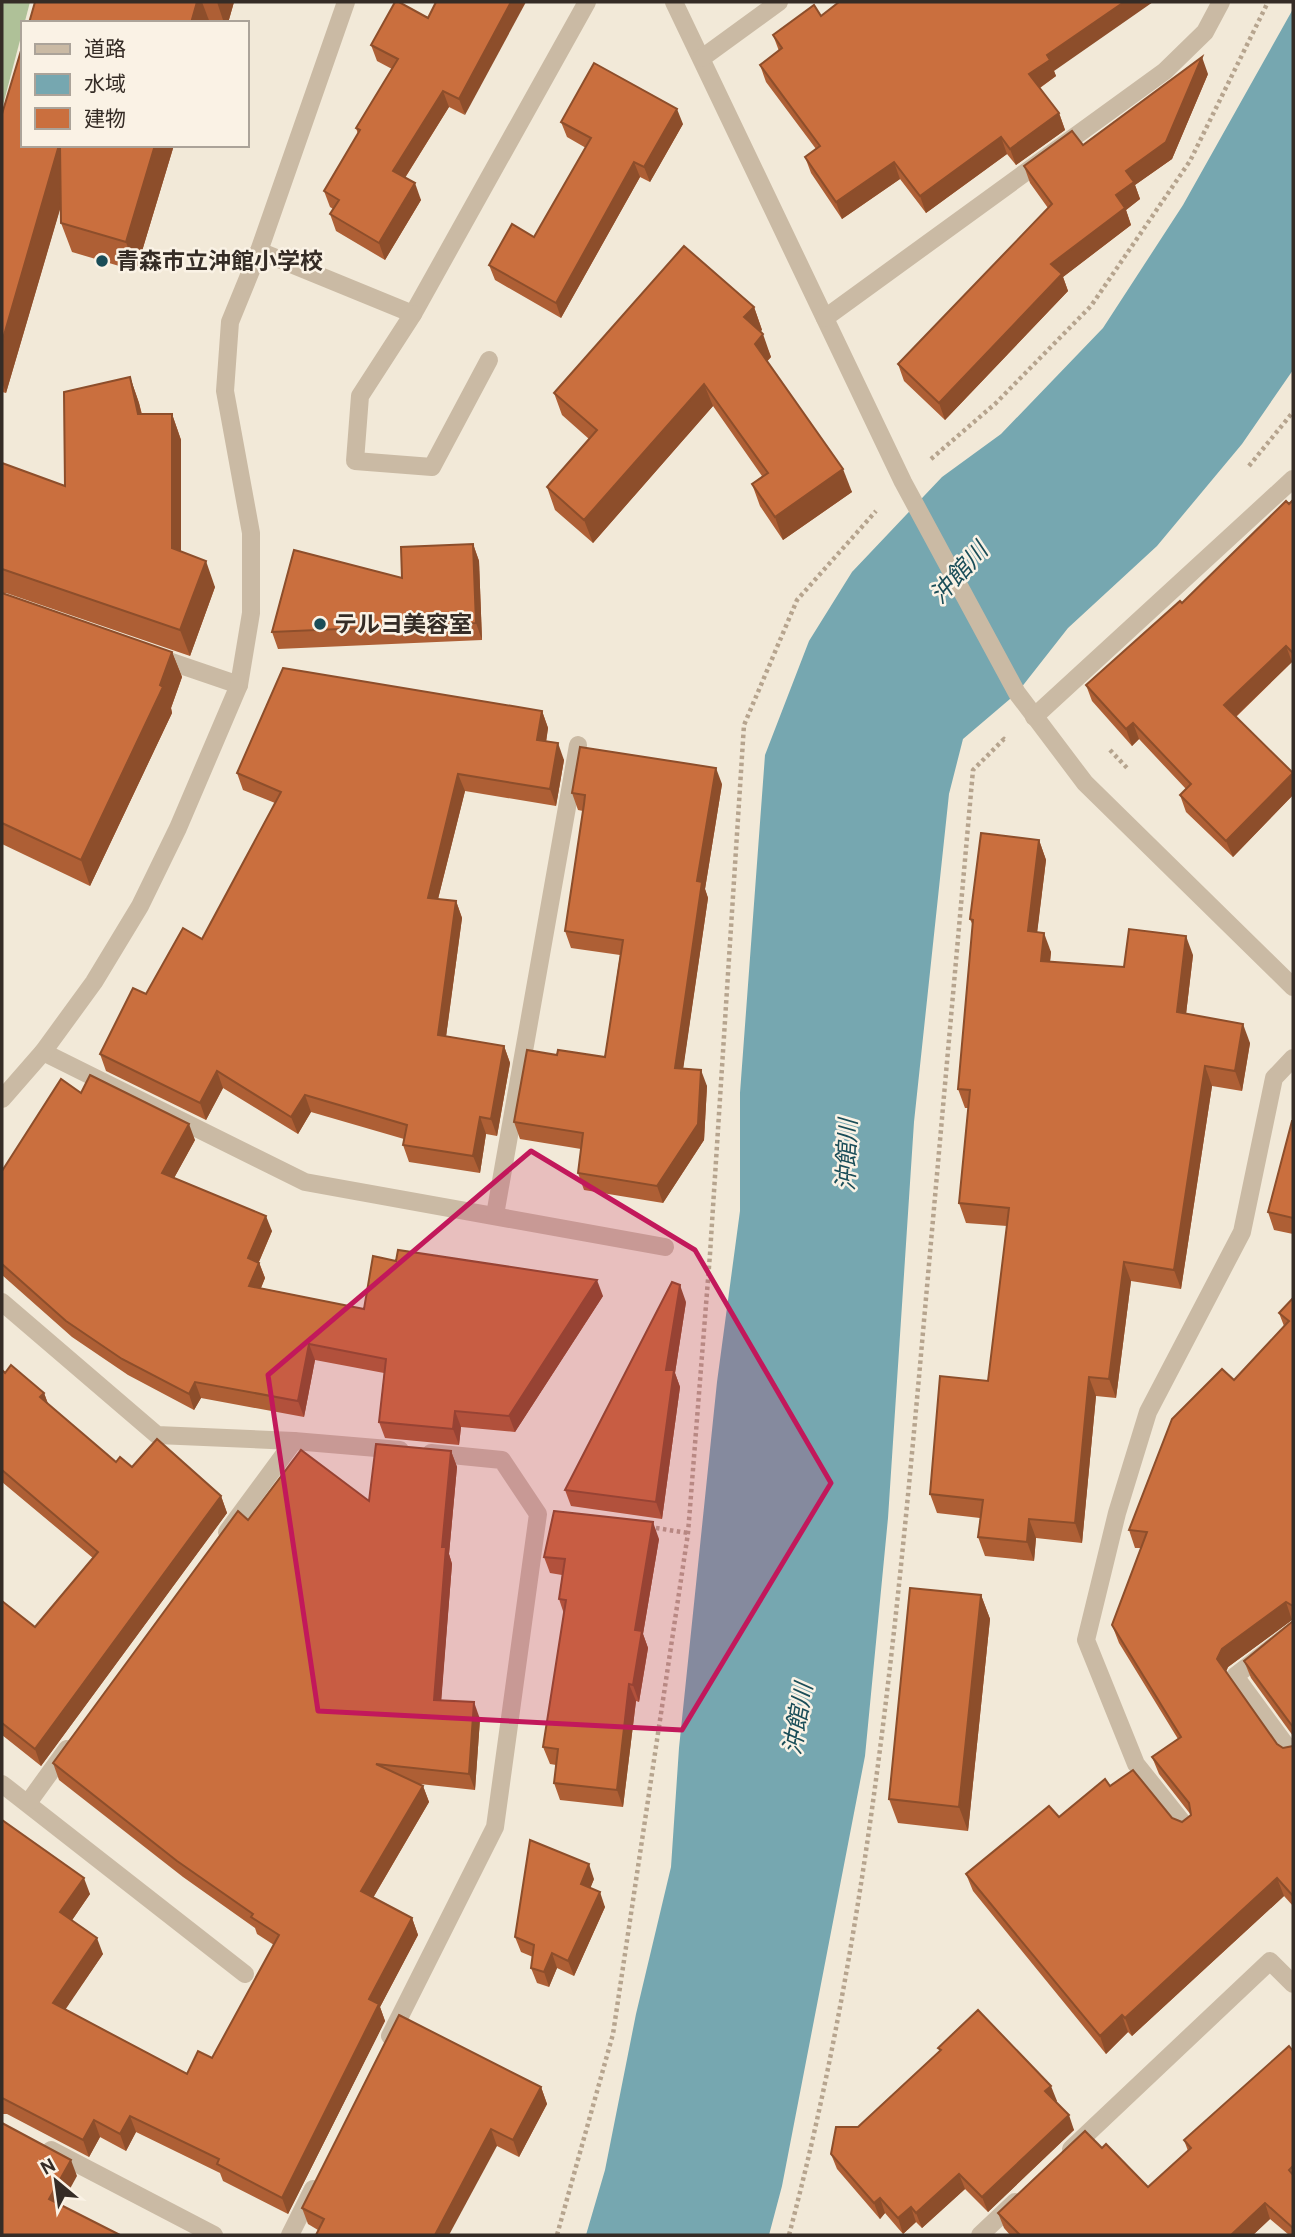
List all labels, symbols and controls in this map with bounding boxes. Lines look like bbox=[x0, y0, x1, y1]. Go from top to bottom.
legend bbox=[21, 21, 248, 147]
text: 道路 bbox=[84, 36, 126, 61]
text: 水域 bbox=[84, 71, 126, 96]
text: 建物 bbox=[84, 106, 126, 131]
place label: 青森市立沖館小学校 bbox=[116, 247, 323, 275]
marker: 青森市立沖館小学校 bbox=[94, 253, 110, 269]
water label: 沖館川 bbox=[924, 534, 996, 609]
place label: テルヨ美容室 bbox=[334, 610, 472, 638]
marker: テルヨ美容室 bbox=[312, 616, 328, 632]
water label: 沖館川 bbox=[831, 1116, 862, 1191]
water label: 沖館川 bbox=[777, 1678, 819, 1757]
north arrow bbox=[21, 2146, 91, 2216]
text: N bbox=[37, 2153, 59, 2180]

